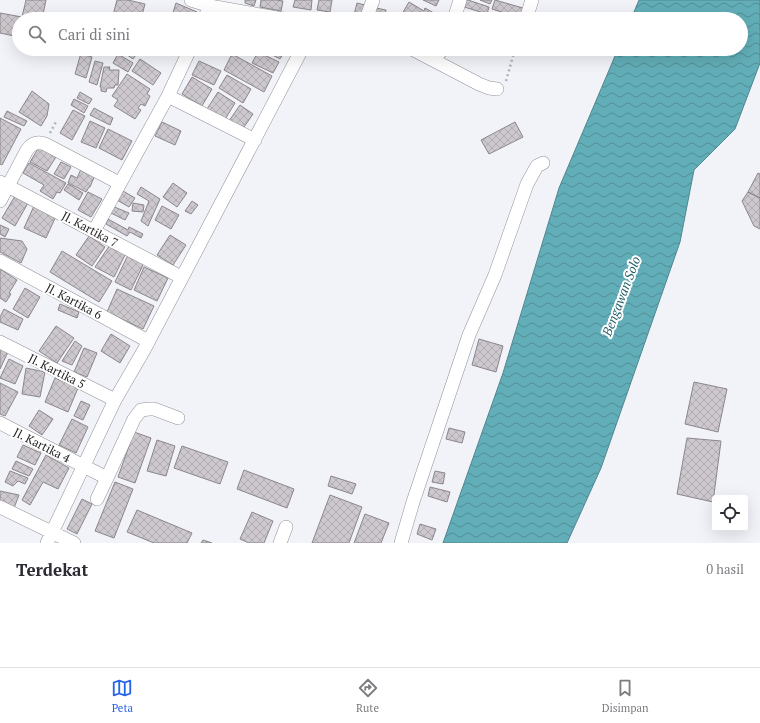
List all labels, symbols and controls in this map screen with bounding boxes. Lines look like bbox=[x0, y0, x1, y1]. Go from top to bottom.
search box bbox=[12, 12, 748, 56]
icon: search bbox=[26, 23, 48, 45]
text: Cari di sini bbox=[58, 24, 130, 44]
street label: Jl. Kartika 7 bbox=[59, 208, 121, 250]
water label: Bengawan Solo bbox=[597, 253, 645, 339]
street label: Jl. Kartika 6 bbox=[43, 280, 105, 322]
street label: Jl. Kartika 5 bbox=[26, 350, 88, 392]
street label: Jl. Kartika 4 bbox=[11, 424, 73, 466]
map controls bbox=[712, 495, 748, 531]
button: locate bbox=[712, 495, 748, 531]
text: Terdekat bbox=[16, 558, 88, 581]
text: 0 hasil bbox=[706, 560, 744, 578]
tab: Peta bbox=[111, 677, 133, 715]
tab: Rute bbox=[356, 677, 379, 715]
tab: Disimpan bbox=[602, 677, 649, 715]

